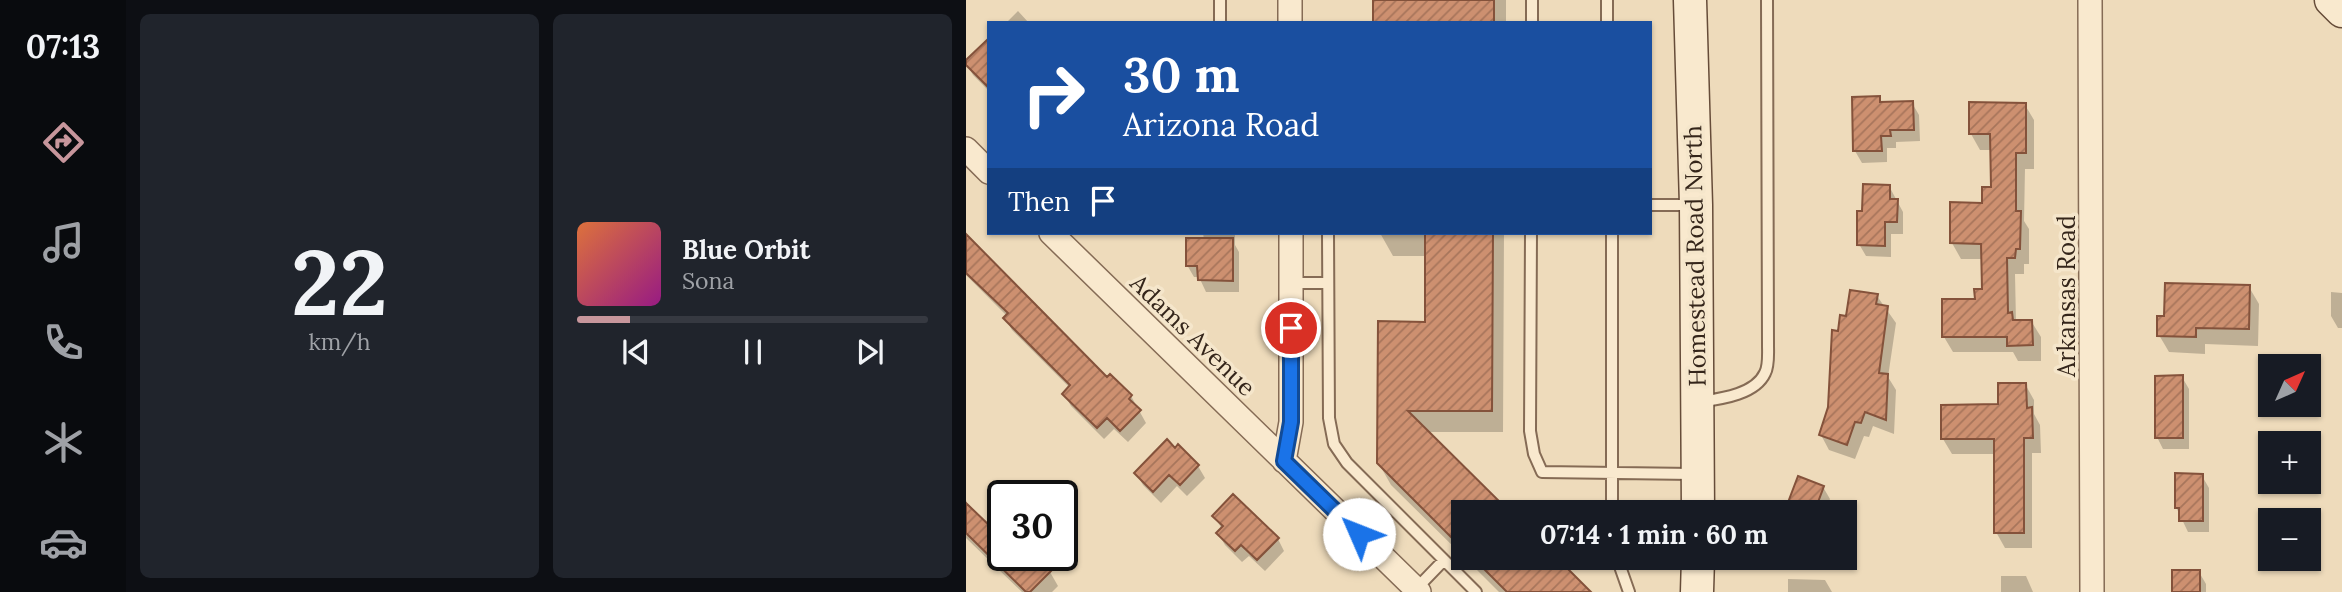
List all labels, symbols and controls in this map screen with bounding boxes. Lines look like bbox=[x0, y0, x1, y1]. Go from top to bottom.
text: 07:13 bbox=[26, 26, 100, 67]
text: 30 m bbox=[1123, 43, 1240, 105]
icon: right bbox=[1008, 49, 1099, 140]
text: Arizona Road bbox=[1123, 104, 1319, 145]
icon: directions bbox=[39, 118, 88, 167]
street label: Homestead Road North bbox=[1677, 125, 1713, 387]
icon: arrive bbox=[1084, 182, 1122, 220]
text: Then bbox=[1008, 185, 1070, 218]
street label: Arkansas Road bbox=[2051, 215, 2082, 378]
icon: music bbox=[39, 218, 88, 267]
text: 22 bbox=[291, 223, 388, 340]
text: Blue Orbit bbox=[682, 233, 810, 266]
text: Sona bbox=[682, 266, 734, 295]
street label: Adams Avenue bbox=[1123, 267, 1262, 402]
pin bbox=[1261, 298, 1321, 358]
icon: arrive bbox=[1272, 309, 1310, 347]
icon: phone bbox=[39, 318, 88, 367]
text: km/h bbox=[308, 327, 371, 356]
icon: previous bbox=[617, 333, 655, 371]
icon: pause bbox=[734, 333, 772, 371]
icon: next bbox=[851, 333, 889, 371]
north arrow bbox=[2258, 354, 2320, 416]
map controls bbox=[2258, 354, 2321, 571]
icon: climate bbox=[39, 418, 88, 467]
button: + bbox=[2258, 431, 2321, 494]
speed limit sign: 30 bbox=[987, 480, 1078, 571]
position arrow bbox=[1322, 497, 1396, 571]
button: − bbox=[2258, 508, 2321, 571]
icon: car bbox=[39, 518, 88, 567]
text: 07:14 · 1 min · 60 m bbox=[1540, 518, 1768, 551]

